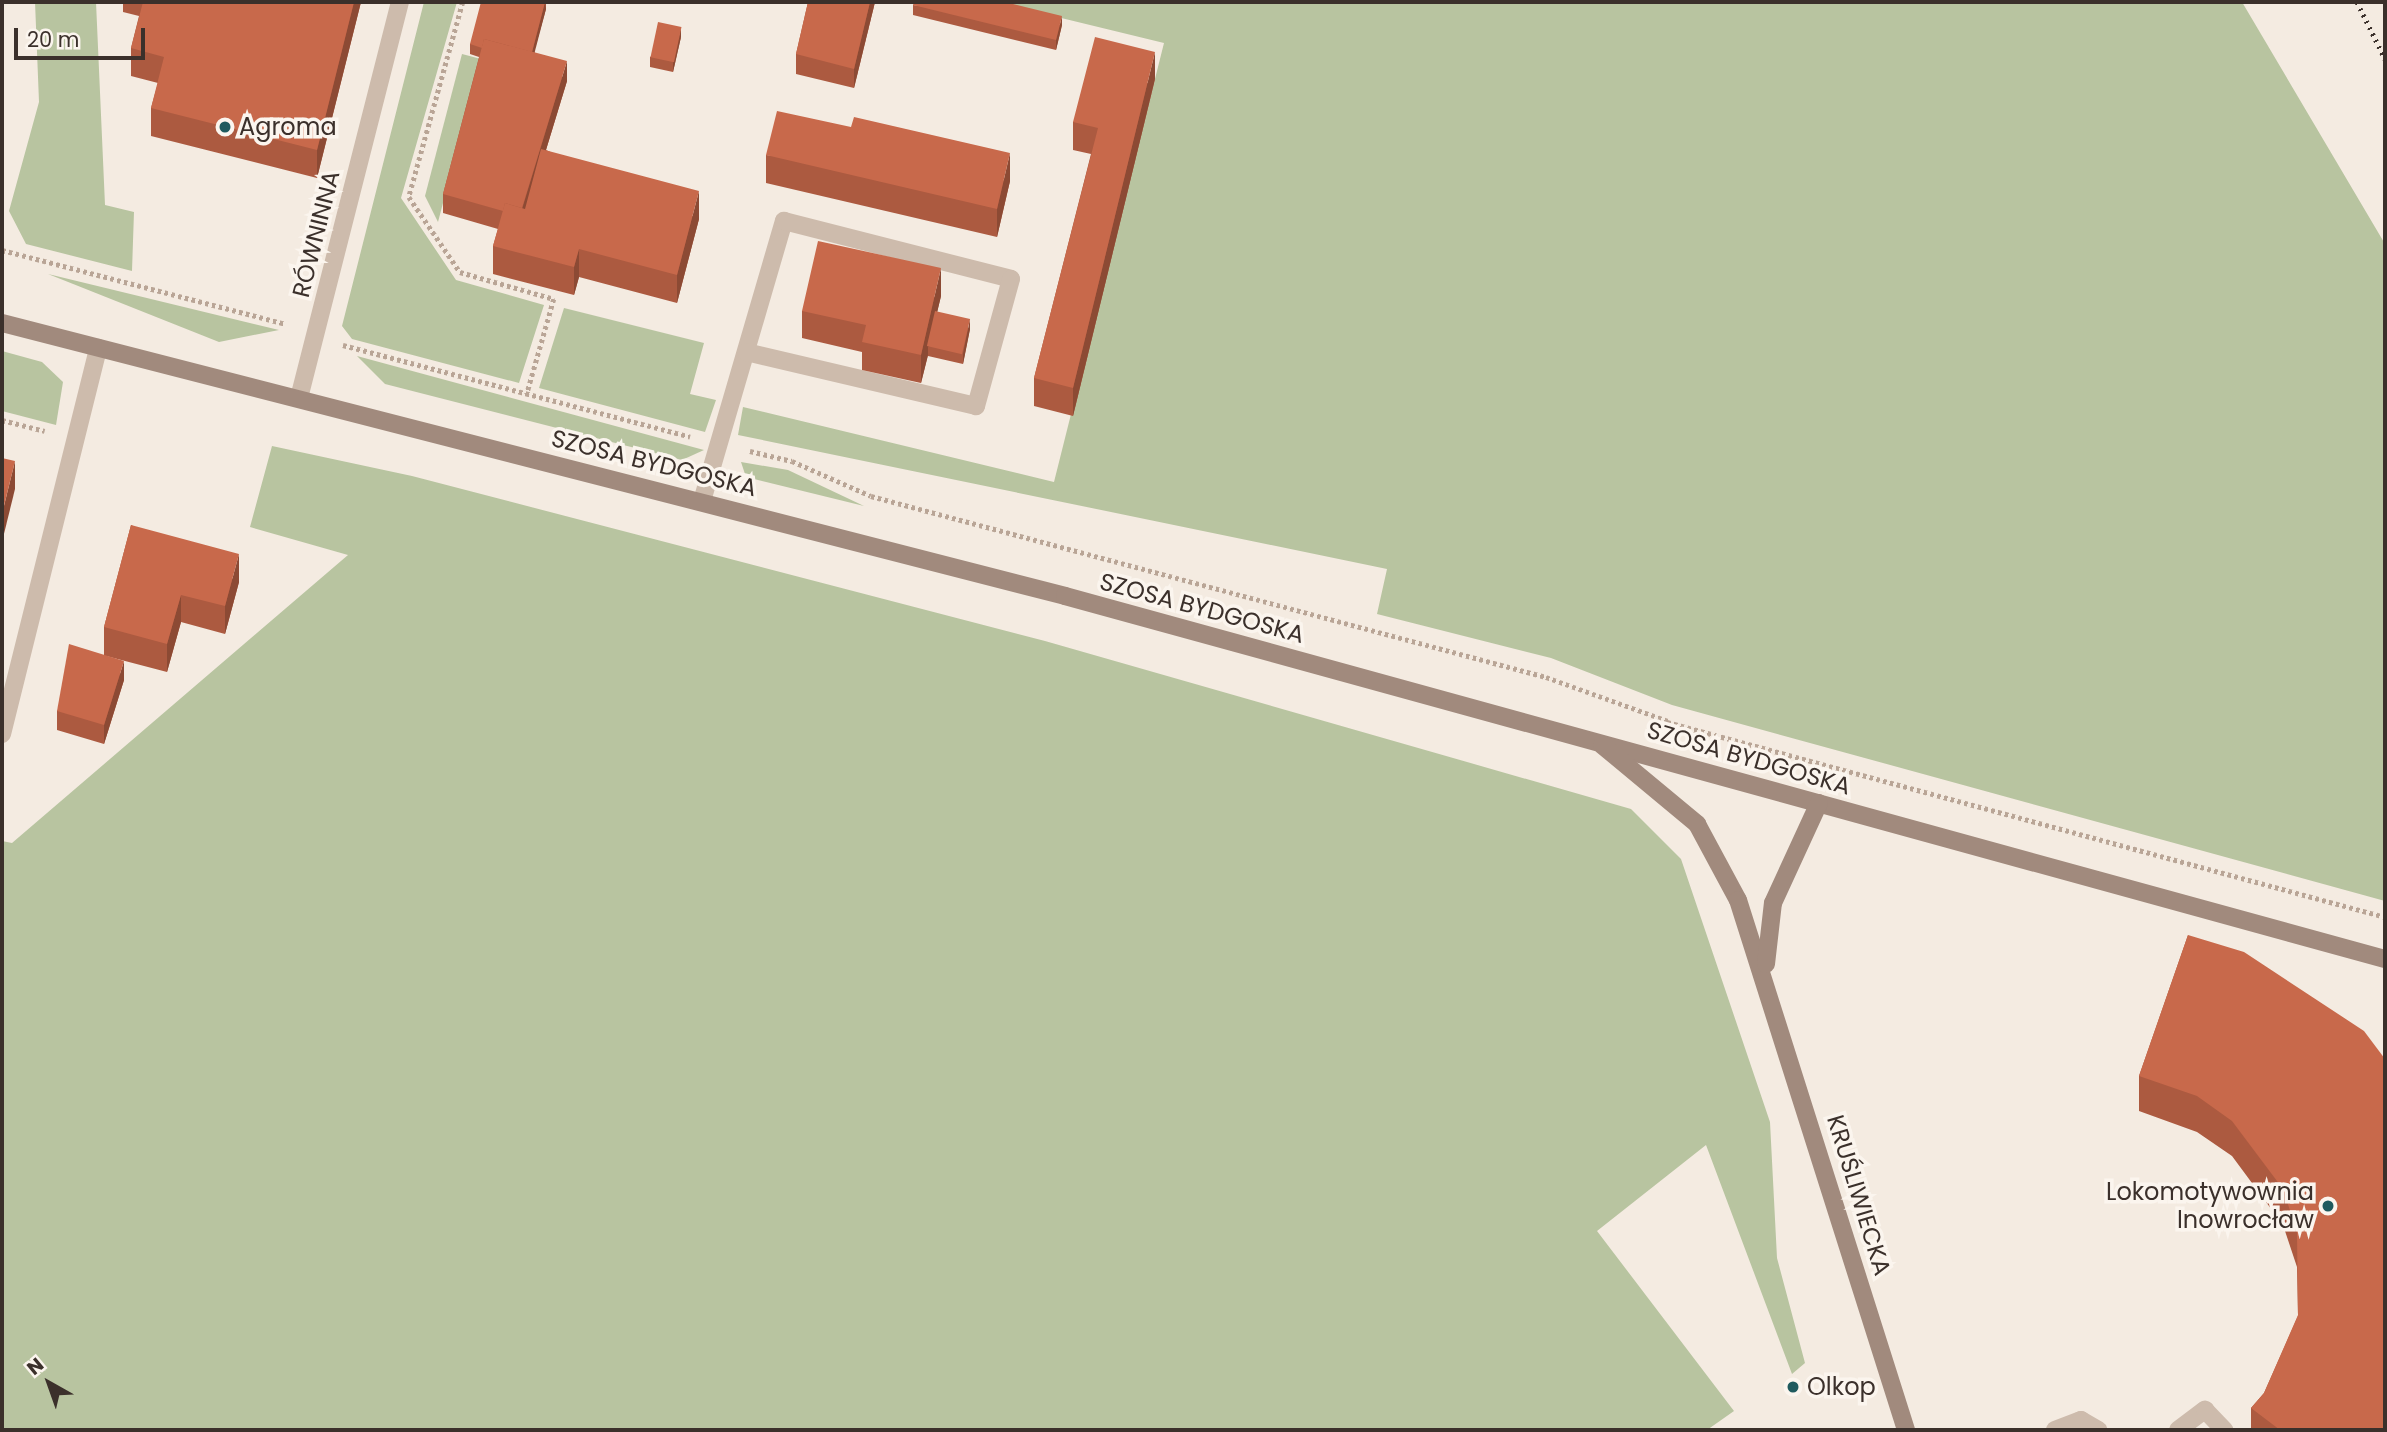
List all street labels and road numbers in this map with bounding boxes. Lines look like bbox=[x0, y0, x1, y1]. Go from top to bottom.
street label: RÓWNINNA bbox=[286, 168, 346, 300]
street label: SZOSA BYDGOSKA bbox=[548, 424, 760, 502]
street label: SZOSA BYDGOSKA bbox=[1097, 567, 1307, 649]
street label: SZOSA BYDGOSKA bbox=[1644, 715, 1854, 801]
street label: KRUŚLIWIECKA bbox=[1821, 1111, 1897, 1279]

